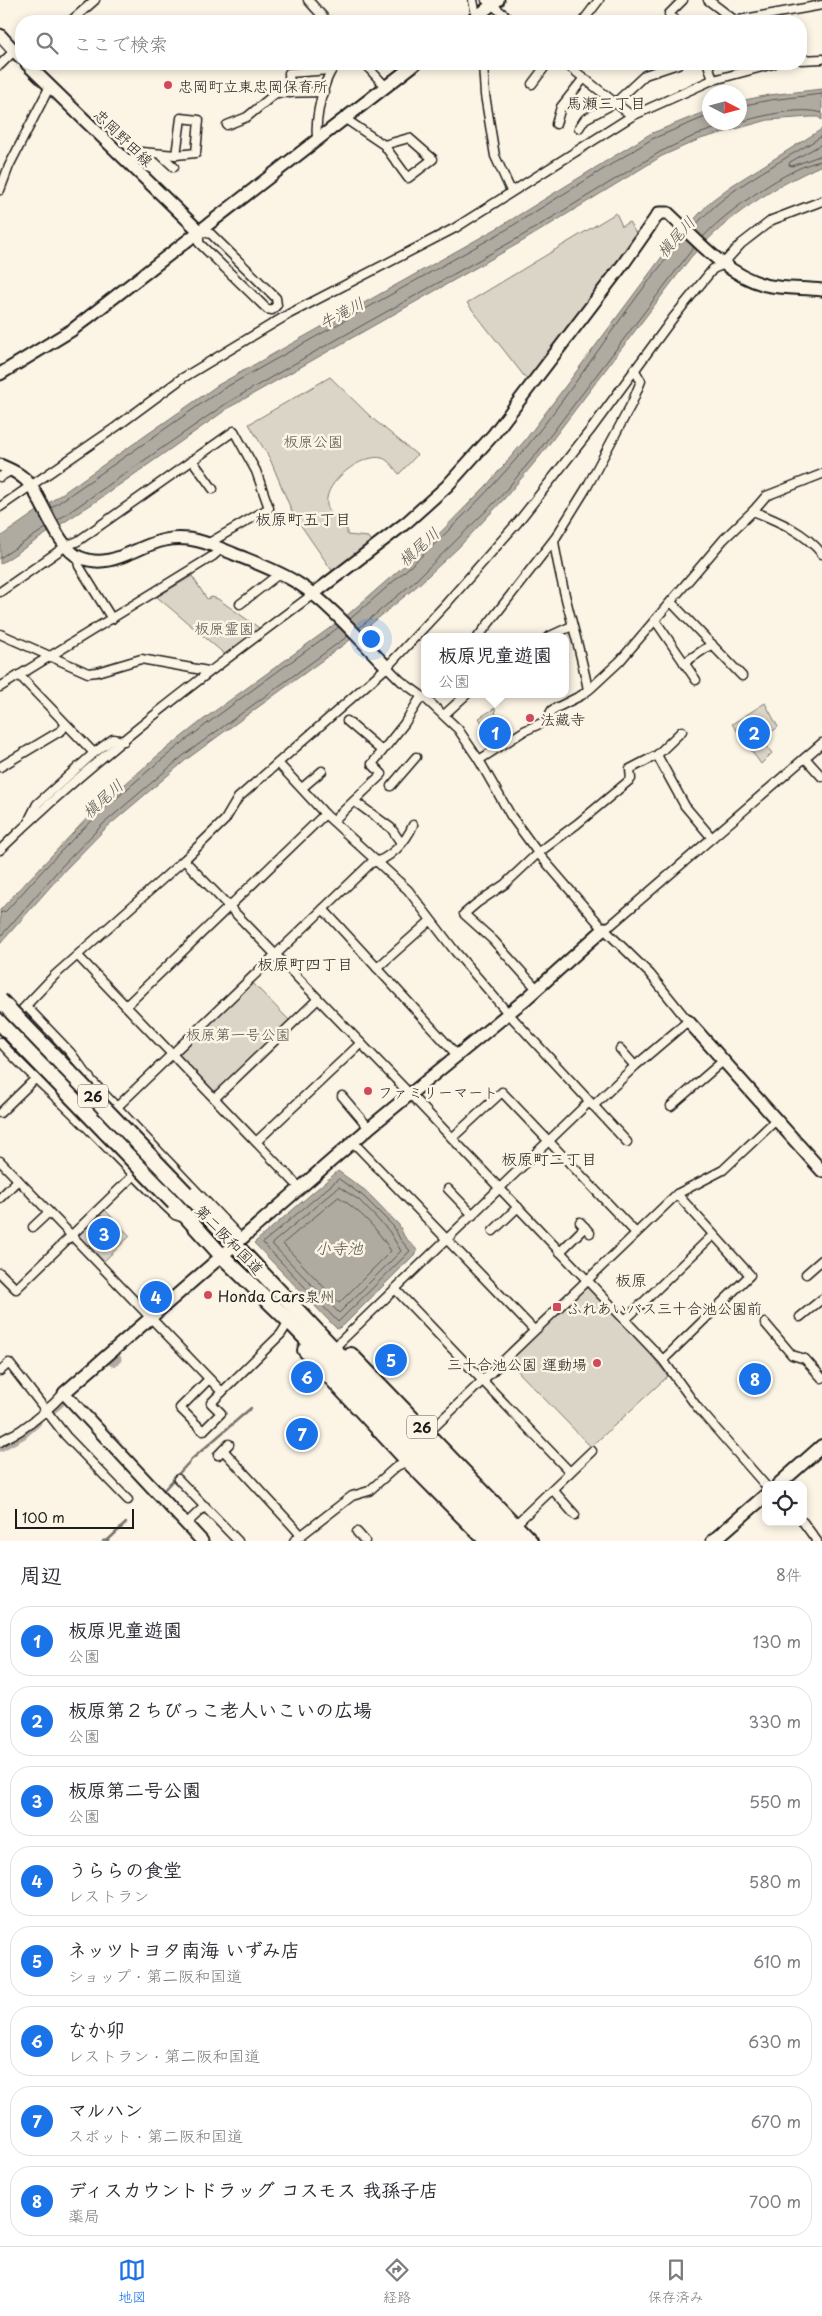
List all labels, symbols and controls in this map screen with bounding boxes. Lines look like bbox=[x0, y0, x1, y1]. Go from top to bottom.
search box bbox=[15, 15, 807, 70]
icon: search bbox=[33, 29, 61, 57]
text: ここで検索 bbox=[73, 29, 168, 57]
place label: 忠岡町立東忠岡保育所 bbox=[178, 74, 328, 97]
marker: 忠岡町立東忠岡保育所 bbox=[162, 79, 174, 91]
north arrow bbox=[702, 85, 747, 130]
district label: 馬瀬三丁目 bbox=[566, 90, 646, 114]
street label: 忠岡野田線 bbox=[89, 103, 159, 171]
water label: 槇尾川 bbox=[650, 210, 700, 262]
water label: 牛滝川 bbox=[314, 290, 368, 334]
park label: 板原公園 bbox=[283, 429, 343, 452]
district label: 板原町五丁目 bbox=[255, 506, 351, 530]
water label: 槇尾川 bbox=[392, 521, 444, 571]
park label: 板原霊園 bbox=[194, 616, 254, 639]
your location bbox=[358, 626, 384, 652]
popup bbox=[421, 633, 569, 698]
text: 板原児童遊園 bbox=[438, 640, 552, 668]
text: 公園 bbox=[438, 668, 470, 692]
place label: 法藏寺 bbox=[540, 707, 585, 730]
marker: 法藏寺 bbox=[524, 712, 536, 724]
pin: 1 bbox=[479, 714, 511, 752]
pin: 2 bbox=[738, 714, 770, 752]
water label: 槇尾川 bbox=[76, 773, 128, 823]
district label: 板原町四丁目 bbox=[257, 951, 353, 975]
park label: 板原第一号公園 bbox=[185, 1022, 291, 1045]
place label: ファミリーマート bbox=[378, 1080, 498, 1103]
road number: 26 bbox=[78, 1084, 108, 1108]
marker: ファミリーマート bbox=[362, 1085, 374, 1097]
district label: 板原町二丁目 bbox=[501, 1146, 597, 1170]
street label: 第二阪和国道 bbox=[190, 1199, 270, 1279]
pin: 3 bbox=[88, 1215, 120, 1253]
water label: 小寺池 bbox=[315, 1235, 364, 1259]
district label: 板原 bbox=[615, 1267, 647, 1291]
pin: 4 bbox=[140, 1278, 172, 1316]
place label: Honda Cars泉州 bbox=[218, 1284, 335, 1307]
marker: Honda Cars泉州 bbox=[202, 1289, 214, 1301]
place label: ふれあいバス三十合池公園前 bbox=[567, 1296, 762, 1319]
marker: ふれあいバス三十合池公園前 bbox=[551, 1301, 563, 1313]
pin: 5 bbox=[375, 1341, 407, 1379]
place label: 三十合池公園 運動場 bbox=[447, 1352, 587, 1375]
marker: 三十合池公園 運動場 bbox=[591, 1357, 603, 1369]
pin: 6 bbox=[291, 1358, 323, 1396]
pin: 8 bbox=[739, 1360, 771, 1398]
pin: 7 bbox=[286, 1415, 318, 1453]
road number: 26 bbox=[407, 1415, 437, 1438]
map controls bbox=[762, 1481, 807, 1526]
button: locate bbox=[762, 1481, 807, 1526]
scale bar bbox=[15, 1506, 134, 1529]
text: 100 m bbox=[22, 1507, 65, 1528]
text: 周辺 bbox=[20, 1558, 62, 1590]
text: 8件 bbox=[776, 1562, 802, 1586]
text: 板原児童遊園 bbox=[68, 1615, 182, 1643]
text: 1 bbox=[33, 1629, 41, 1653]
text: 130 m bbox=[753, 1629, 801, 1653]
text: 公園 bbox=[68, 1643, 100, 1667]
text: 板原第２ちびっこ老人いこいの広場 bbox=[68, 1695, 372, 1723]
text: 2 bbox=[31, 1709, 43, 1733]
text: 330 m bbox=[748, 1709, 801, 1733]
text: 公園 bbox=[68, 1723, 100, 1747]
text: 板原第二号公園 bbox=[68, 1775, 201, 1803]
text: 3 bbox=[32, 1789, 42, 1813]
text: 550 m bbox=[749, 1789, 801, 1813]
text: 公園 bbox=[68, 1803, 100, 1827]
text: うららの食堂 bbox=[68, 1855, 182, 1883]
text: 4 bbox=[32, 1869, 42, 1893]
text: 580 m bbox=[749, 1869, 801, 1893]
text: レストラン bbox=[68, 1883, 149, 1907]
text: ネッツトヨタ南海 いずみ店 bbox=[68, 1935, 300, 1963]
text: 5 bbox=[32, 1949, 42, 1973]
text: 610 m bbox=[753, 1949, 801, 1973]
text: ショップ · 第二阪和国道 bbox=[68, 1963, 242, 1987]
text: なか卯 bbox=[68, 2015, 125, 2043]
text: 6 bbox=[31, 2029, 43, 2053]
text: 630 m bbox=[748, 2029, 801, 2053]
text: レストラン · 第二阪和国道 bbox=[68, 2043, 260, 2067]
text: マルハン bbox=[68, 2095, 143, 2123]
text: 7 bbox=[32, 2109, 42, 2133]
text: 670 m bbox=[751, 2109, 801, 2133]
text: スポット · 第二阪和国道 bbox=[68, 2123, 243, 2147]
text: ディスカウントドラッグ コスモス 我孫子店 bbox=[68, 2175, 438, 2203]
text: 8 bbox=[32, 2189, 42, 2213]
text: 700 m bbox=[749, 2189, 801, 2213]
text: 薬局 bbox=[68, 2203, 100, 2227]
tab: 地図 bbox=[118, 2256, 146, 2307]
tab: 経路 bbox=[383, 2256, 411, 2307]
tab: 保存済み bbox=[648, 2256, 704, 2307]

